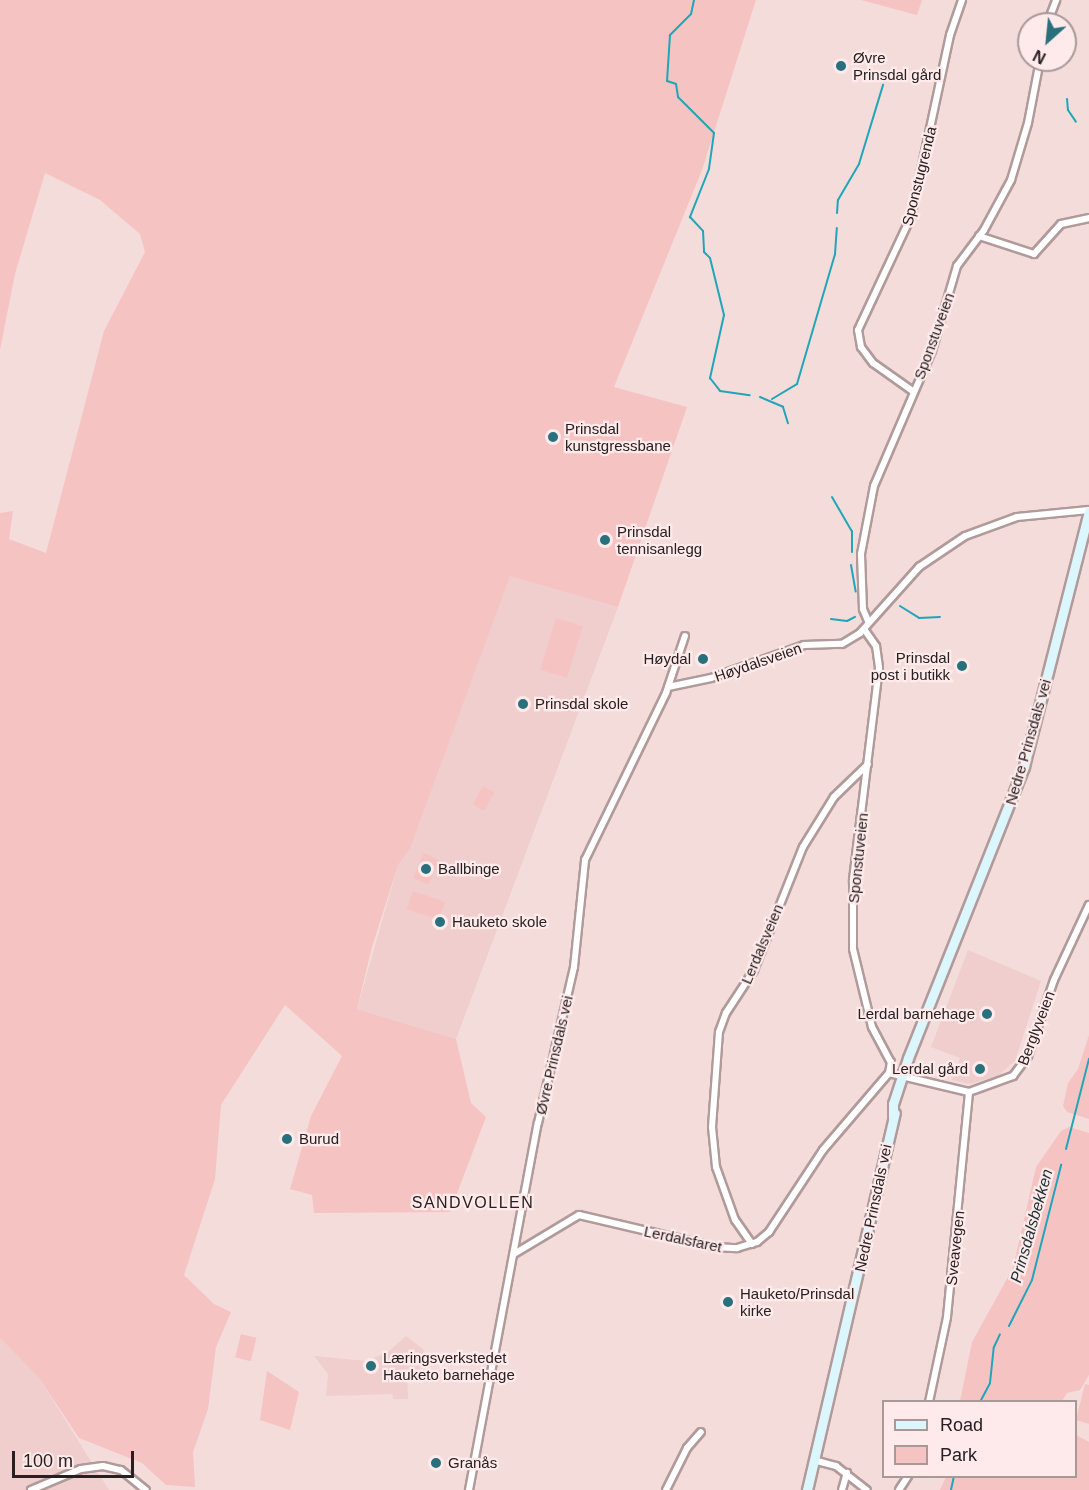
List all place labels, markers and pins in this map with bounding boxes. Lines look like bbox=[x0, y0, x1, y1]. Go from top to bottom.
place label: Øvre Prinsdal gård bbox=[853, 48, 941, 83]
marker: Øvre Prinsdal gård bbox=[834, 59, 848, 73]
place label: Prinsdal kunstgressbane bbox=[565, 419, 671, 454]
marker: Prinsdal kunstgressbane bbox=[546, 430, 560, 444]
place label: Prinsdal tennisanlegg bbox=[617, 522, 702, 557]
marker: Prinsdal tennisanlegg bbox=[598, 533, 612, 547]
place label: Prinsdal post i butikk bbox=[871, 648, 950, 683]
place label: Høydal bbox=[643, 650, 691, 668]
marker: Høydal bbox=[696, 652, 710, 666]
marker: Prinsdal post i butikk bbox=[955, 659, 969, 673]
place label: Prinsdal skole bbox=[535, 695, 628, 713]
marker: Prinsdal skole bbox=[516, 697, 530, 711]
place label: Ballbinge bbox=[438, 860, 500, 878]
marker: Ballbinge bbox=[419, 862, 433, 876]
place label: Hauketo skole bbox=[452, 913, 547, 931]
marker: Hauketo skole bbox=[433, 915, 447, 929]
place label: Lerdal barnehage bbox=[857, 1005, 975, 1023]
marker: Lerdal barnehage bbox=[980, 1007, 994, 1021]
place label: Lerdal gård bbox=[892, 1060, 968, 1078]
marker: Lerdal gård bbox=[973, 1062, 987, 1076]
place label: Burud bbox=[299, 1130, 339, 1148]
marker: Burud bbox=[280, 1132, 294, 1146]
place label: Hauketo/Prinsdal kirke bbox=[740, 1284, 854, 1319]
marker: Hauketo/Prinsdal kirke bbox=[721, 1295, 735, 1309]
place label: Læringsverkstedet Hauketo barnehage bbox=[383, 1348, 515, 1383]
marker: Læringsverkstedet Hauketo barnehage bbox=[364, 1359, 378, 1373]
place label: Granås bbox=[448, 1454, 497, 1472]
marker: Granås bbox=[429, 1456, 443, 1470]

